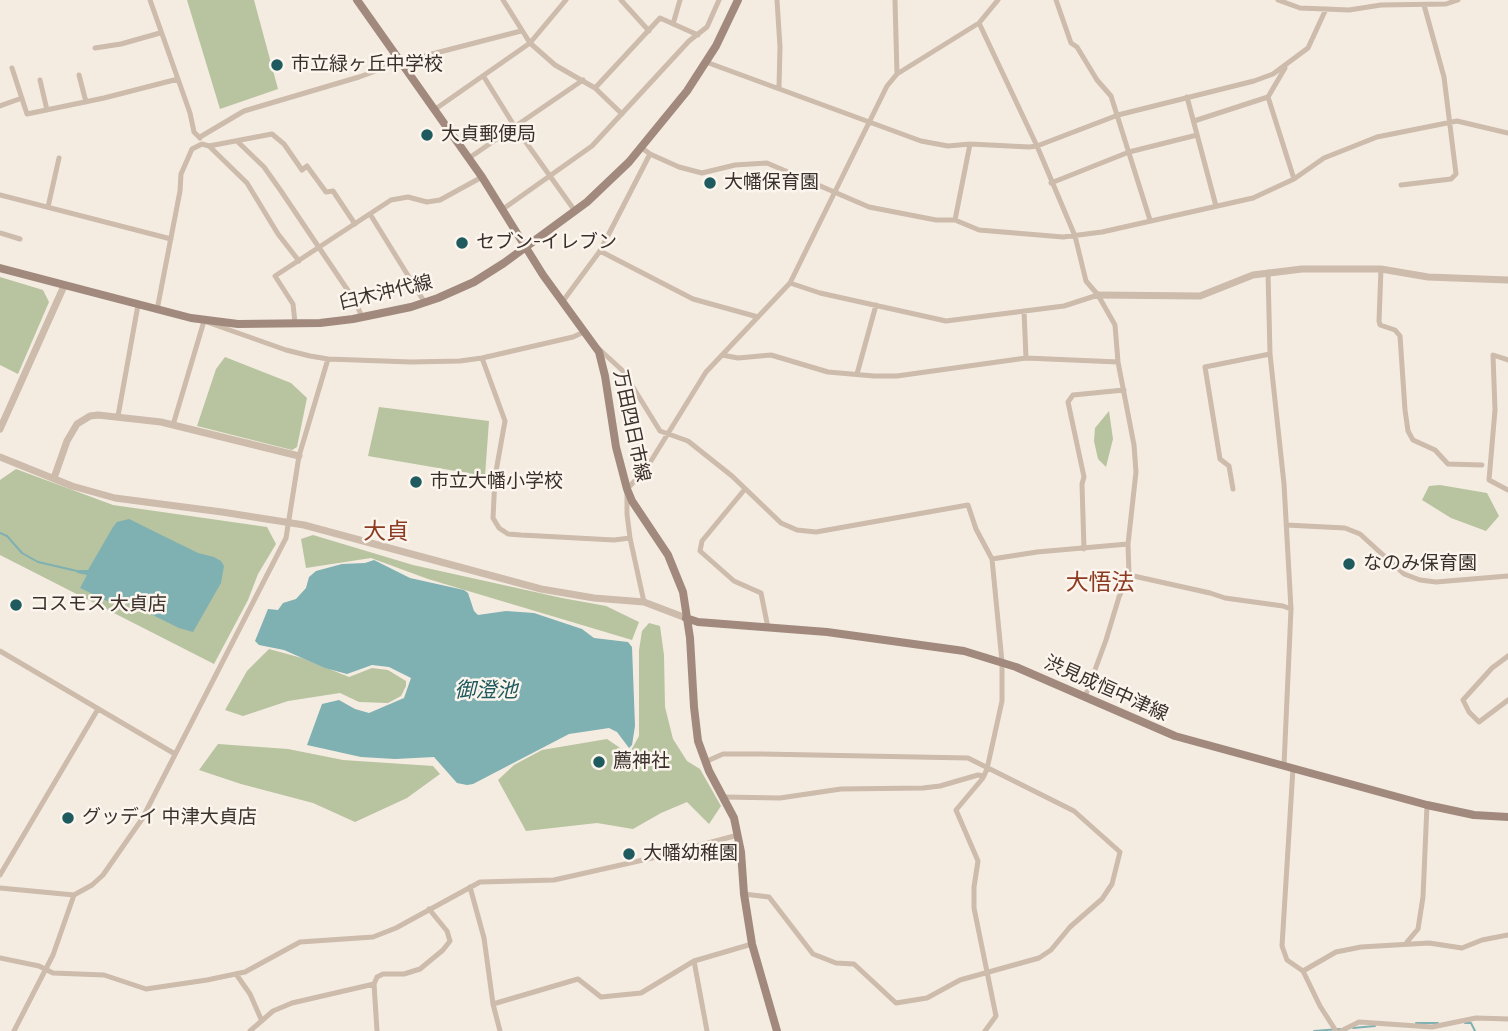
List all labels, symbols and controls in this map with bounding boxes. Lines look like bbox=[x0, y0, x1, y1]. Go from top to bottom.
place label: 市立緑ヶ丘中学校 bbox=[291, 54, 443, 76]
marker: 市立緑ヶ丘中学校 bbox=[269, 57, 285, 73]
place label: 大貞郵便局 bbox=[441, 124, 536, 146]
marker: 大貞郵便局 bbox=[419, 127, 435, 143]
place label: 大幡保育園 bbox=[724, 172, 819, 194]
marker: 大幡保育園 bbox=[702, 175, 718, 191]
place label: セブン-イレブン bbox=[476, 232, 617, 254]
marker: セブン-イレブン bbox=[454, 235, 470, 251]
street label: 臼木沖代線 bbox=[337, 271, 435, 315]
street label: 万田四日市線 bbox=[608, 368, 654, 484]
place label: 市立大幡小学校 bbox=[430, 471, 563, 493]
marker: 市立大幡小学校 bbox=[408, 474, 424, 490]
district label: 大貞 bbox=[363, 519, 409, 547]
place label: なのみ保育園 bbox=[1363, 553, 1477, 575]
marker: なのみ保育園 bbox=[1341, 556, 1357, 572]
district label: 大悟法 bbox=[1066, 570, 1134, 598]
place label: コスモス 大貞店 bbox=[30, 594, 167, 616]
marker: コスモス 大貞店 bbox=[8, 597, 24, 613]
street label: 渋見成恒中津線 bbox=[1041, 652, 1171, 726]
water label: 御澄池 bbox=[455, 678, 517, 704]
place label: 薦神社 bbox=[613, 751, 670, 773]
marker: 薦神社 bbox=[591, 754, 607, 770]
place label: グッデイ 中津大貞店 bbox=[82, 807, 257, 829]
marker: グッデイ 中津大貞店 bbox=[60, 810, 76, 826]
place label: 大幡幼稚園 bbox=[643, 843, 738, 865]
marker: 大幡幼稚園 bbox=[621, 846, 637, 862]

